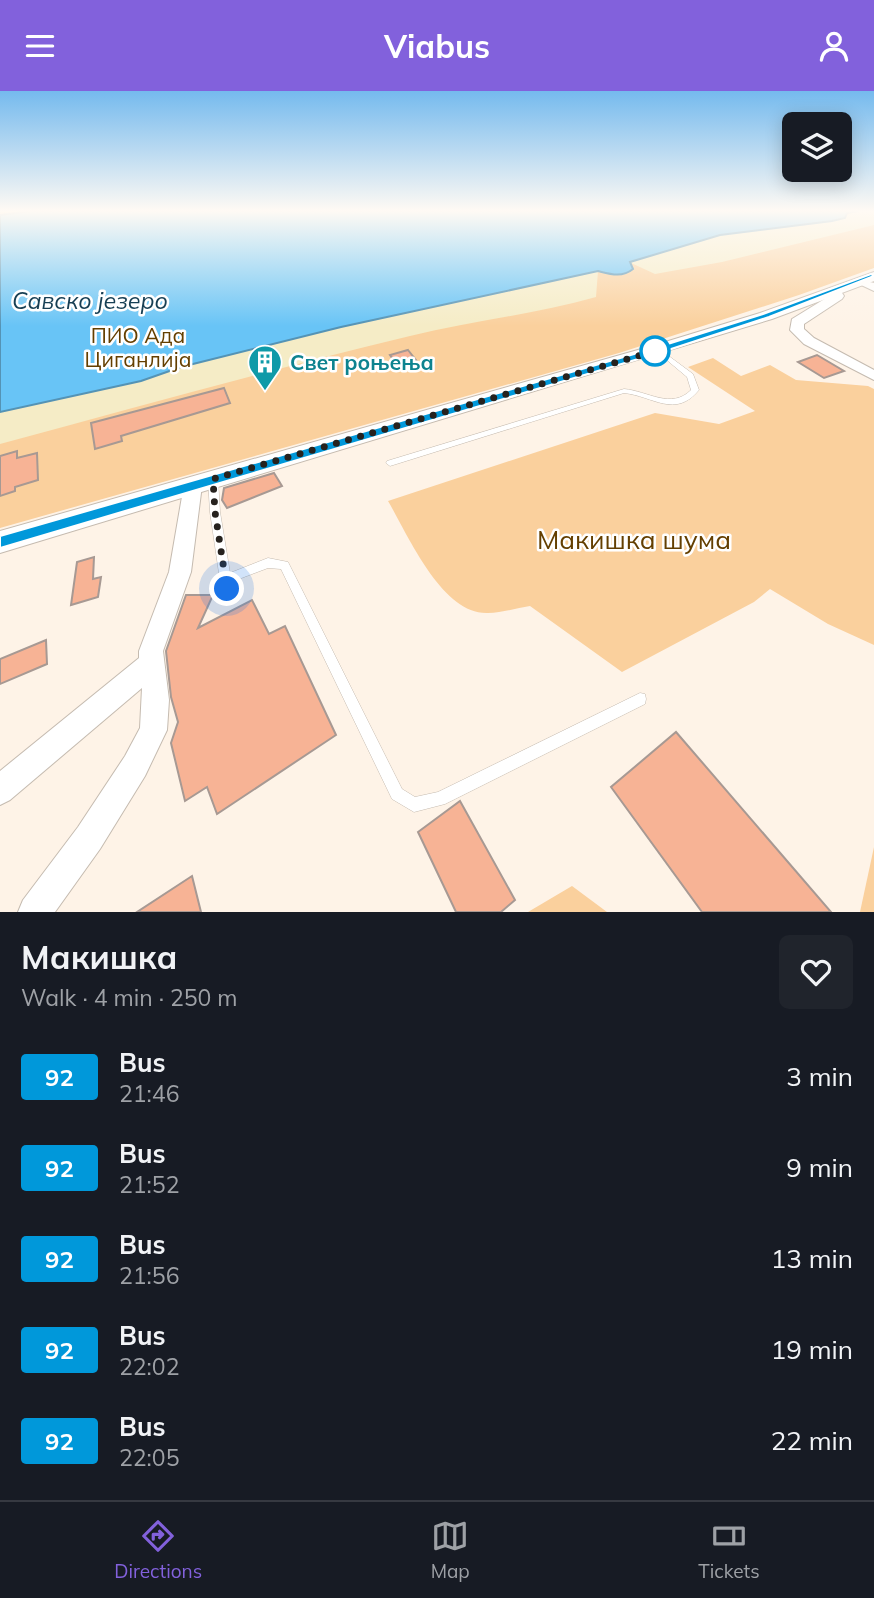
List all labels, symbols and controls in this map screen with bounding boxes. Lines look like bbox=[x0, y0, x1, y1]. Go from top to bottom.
text: Viabus bbox=[384, 26, 490, 66]
icon: menu bbox=[21, 27, 59, 65]
icon: person bbox=[815, 27, 853, 65]
map controls bbox=[782, 112, 852, 182]
button: layers bbox=[782, 112, 852, 182]
water label: Савско језеро bbox=[12, 286, 168, 315]
park label: ПИО Ада Циганлија bbox=[85, 322, 191, 372]
unlabelled marker bbox=[640, 336, 670, 366]
building icon: Свет роњења bbox=[246, 343, 284, 392]
place label: Свет роњења bbox=[290, 349, 434, 375]
park label: Макишка шума bbox=[537, 523, 731, 556]
your location bbox=[209, 571, 244, 606]
button: heart bbox=[779, 935, 853, 1009]
text: Макишка bbox=[21, 936, 177, 977]
text: Walk · 4 min · 250 m bbox=[21, 983, 238, 1012]
text: Bus bbox=[119, 1046, 165, 1079]
text: 3 min bbox=[786, 1060, 853, 1093]
text: 92 bbox=[45, 1062, 74, 1092]
text: 21:46 bbox=[119, 1079, 179, 1108]
text: Bus bbox=[119, 1137, 165, 1170]
text: 9 min bbox=[786, 1151, 853, 1184]
text: 92 bbox=[45, 1153, 74, 1183]
text: 21:52 bbox=[119, 1170, 179, 1199]
text: Bus bbox=[119, 1228, 165, 1261]
text: 13 min bbox=[771, 1242, 853, 1275]
text: 92 bbox=[45, 1244, 74, 1274]
text: 21:56 bbox=[119, 1261, 179, 1290]
text: Bus bbox=[119, 1319, 165, 1352]
text: 19 min bbox=[771, 1333, 853, 1366]
text: 92 bbox=[45, 1335, 74, 1365]
text: 22:02 bbox=[119, 1352, 179, 1381]
text: Bus bbox=[119, 1410, 165, 1443]
text: 22 min bbox=[771, 1424, 853, 1457]
text: 92 bbox=[45, 1426, 74, 1456]
text: 22:05 bbox=[119, 1443, 179, 1472]
tab: Directions bbox=[114, 1517, 202, 1583]
tab: Map bbox=[431, 1517, 470, 1583]
tab: Tickets bbox=[698, 1517, 760, 1583]

